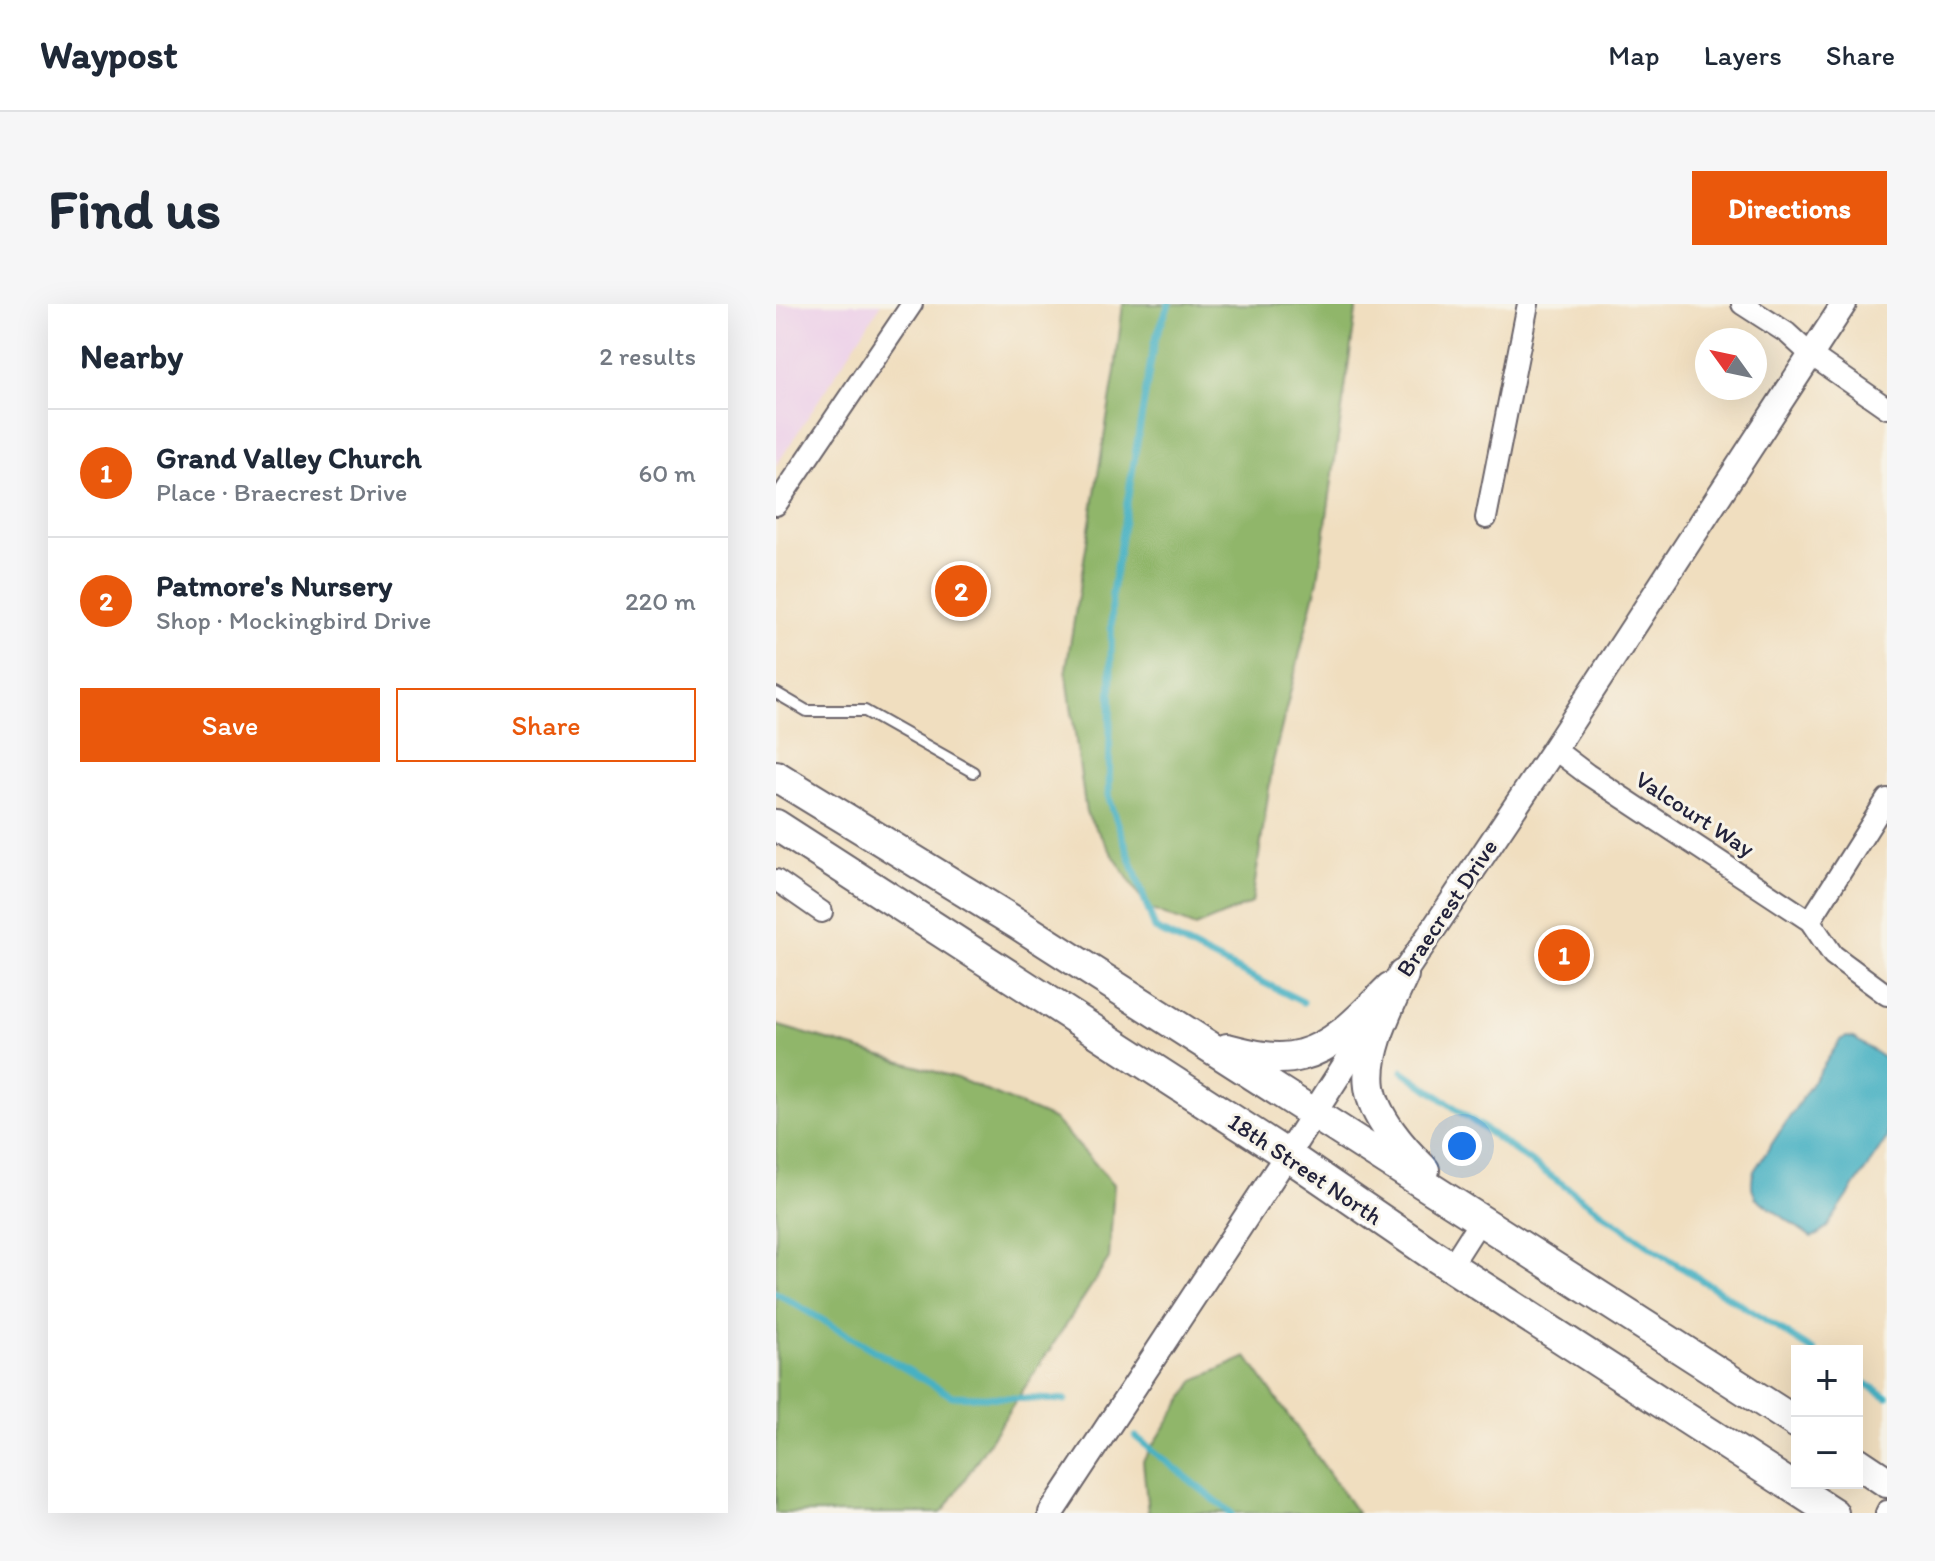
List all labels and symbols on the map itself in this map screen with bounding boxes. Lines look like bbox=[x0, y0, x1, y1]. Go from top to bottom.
north arrow bbox=[1695, 328, 1767, 400]
pin: 2 bbox=[935, 561, 987, 621]
street label: Valcourt Way bbox=[1630, 764, 1760, 863]
street label: Braecrest Drive bbox=[1390, 833, 1503, 982]
pin: 1 bbox=[1538, 925, 1590, 985]
street label: 18th Street North bbox=[1223, 1106, 1388, 1231]
your location bbox=[1442, 1126, 1482, 1166]

